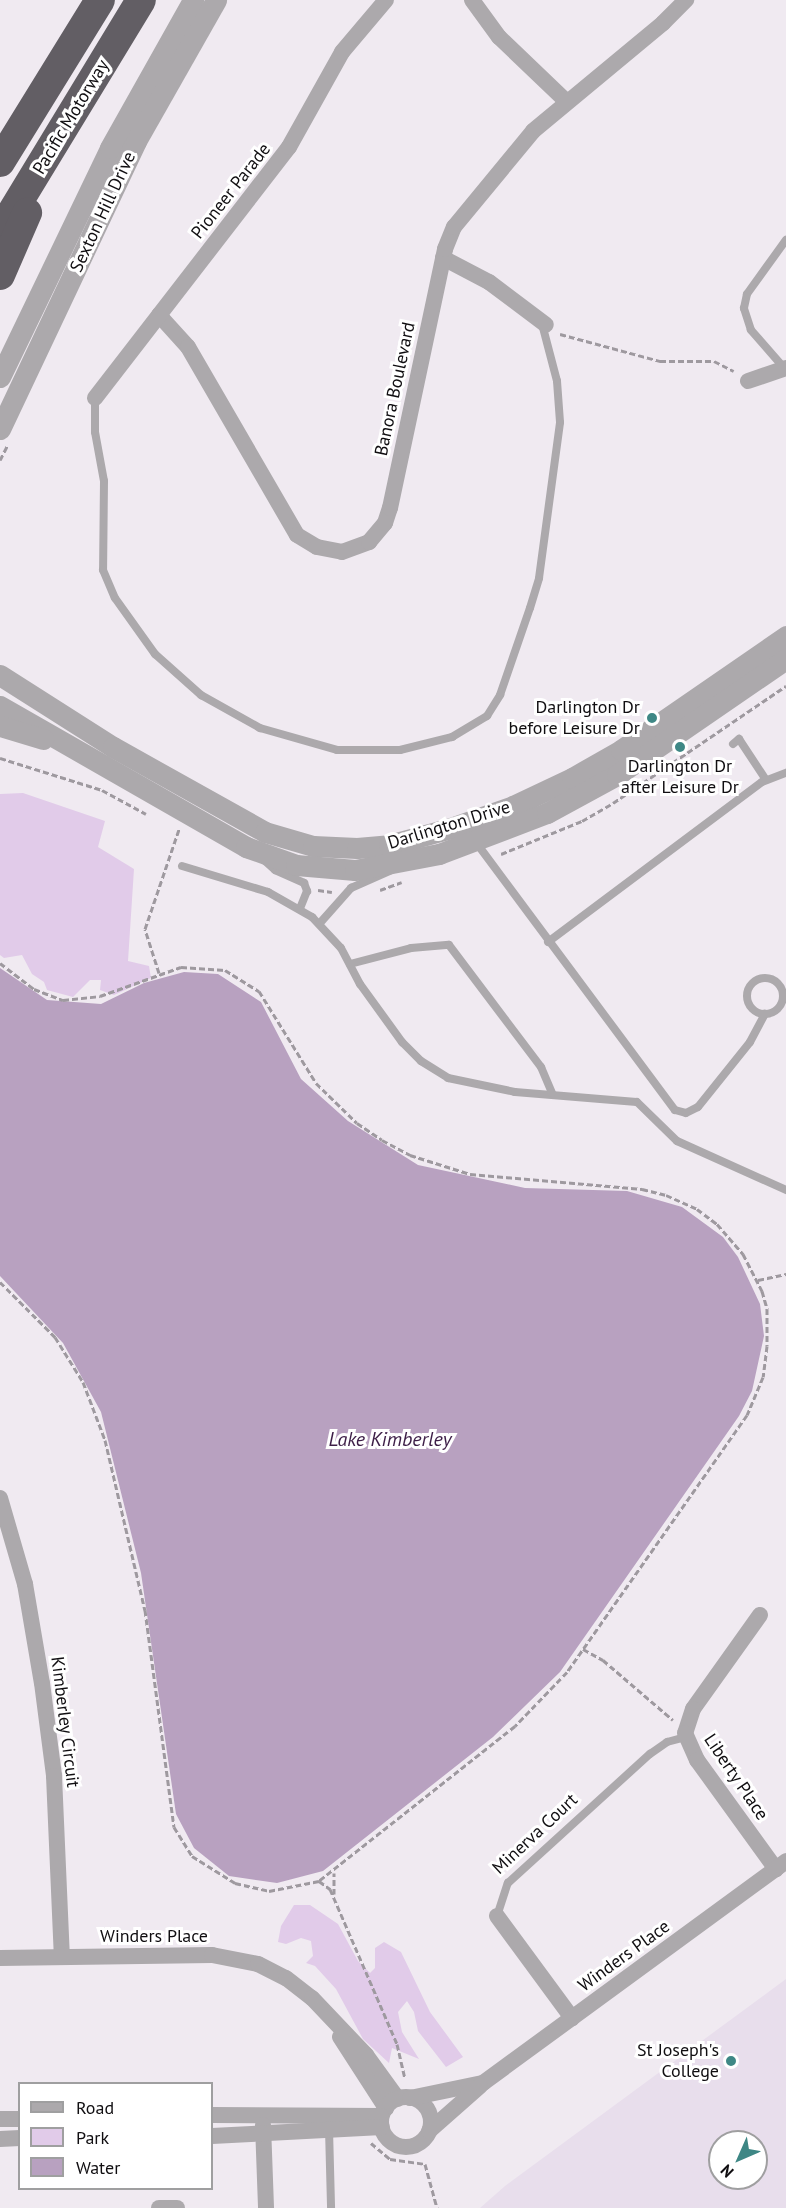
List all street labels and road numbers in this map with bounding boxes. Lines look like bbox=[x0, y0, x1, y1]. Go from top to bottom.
street label: Pacific Motorway bbox=[28, 56, 114, 178]
street label: Pioneer Parade bbox=[187, 139, 275, 243]
street label: Sexton Hill Drive bbox=[66, 148, 140, 276]
street label: Banora Boulevard bbox=[370, 320, 420, 458]
street label: Darlington Drive bbox=[385, 796, 513, 854]
street label: Kimberley Circuit bbox=[46, 1655, 84, 1789]
street label: Liberty Place bbox=[699, 1729, 773, 1825]
street label: Minerva Court bbox=[488, 1789, 582, 1879]
street label: Winders Place bbox=[574, 1916, 674, 1996]
street label: Winders Place bbox=[100, 1925, 208, 1947]

